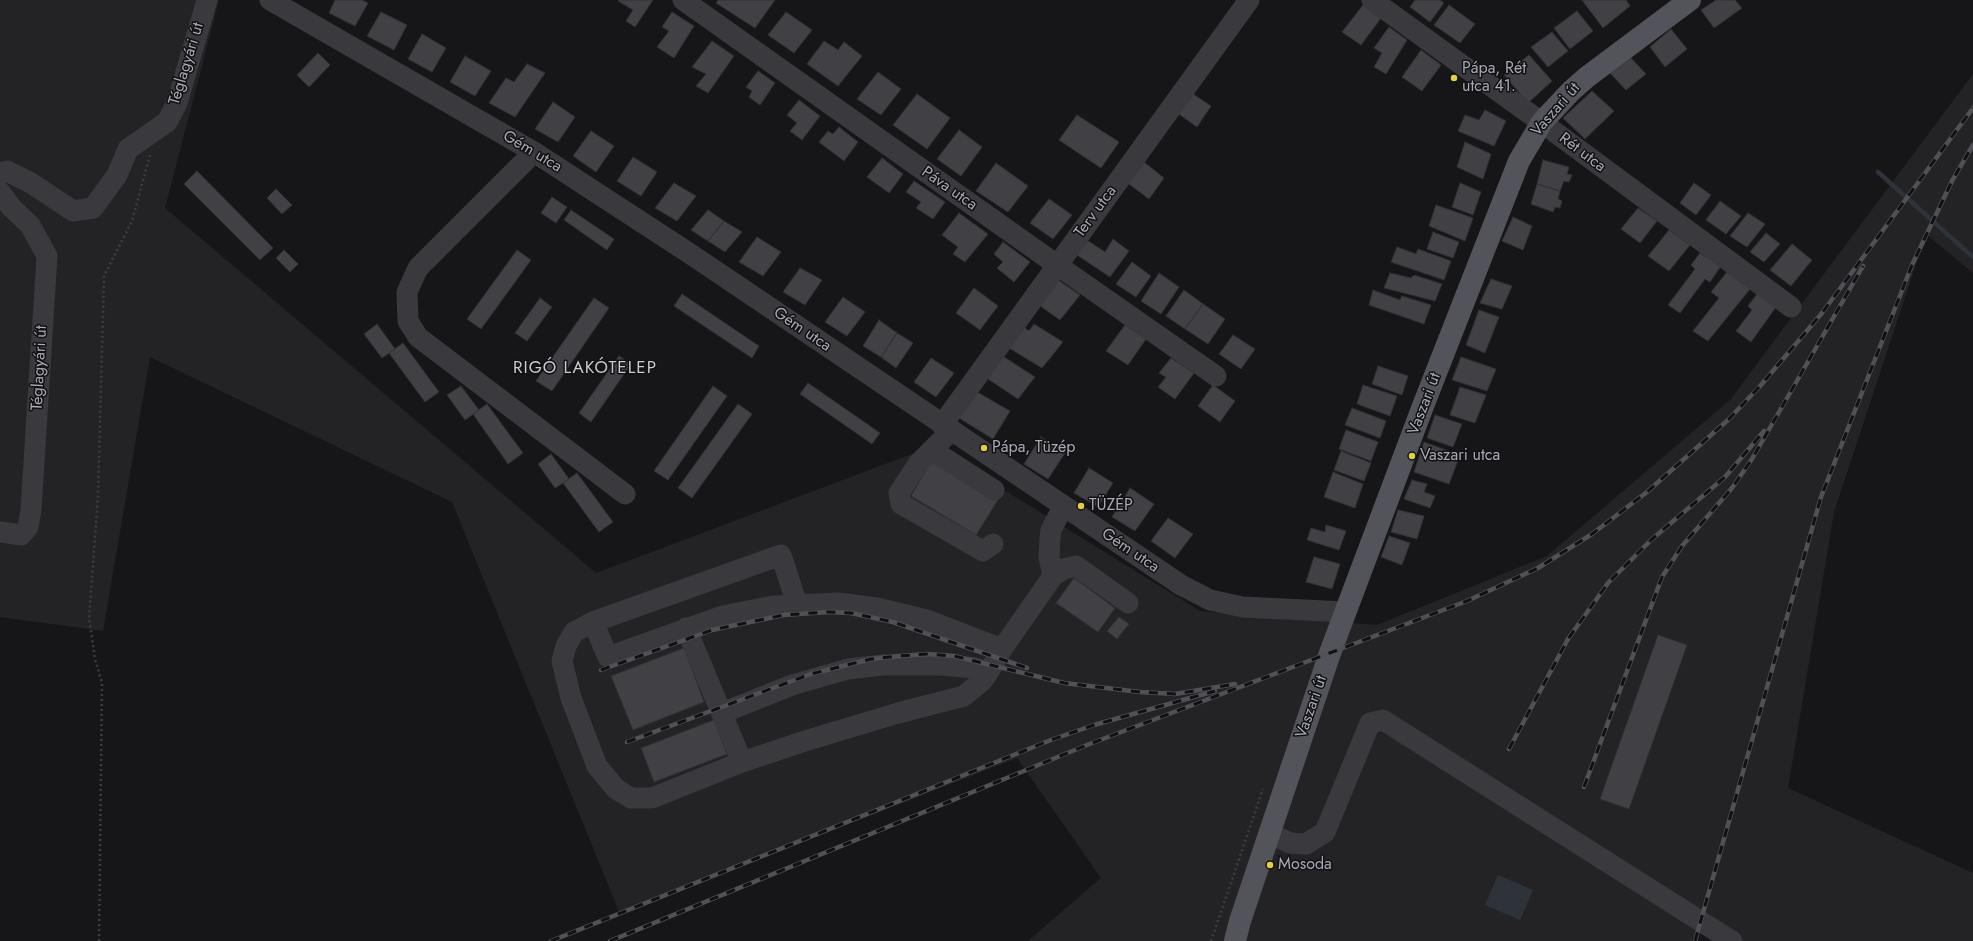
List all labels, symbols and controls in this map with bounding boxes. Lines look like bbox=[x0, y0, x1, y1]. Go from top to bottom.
street label: Téglagyári út bbox=[165, 20, 209, 108]
place label: Pápa, Rét utca 41. bbox=[1462, 59, 1526, 97]
marker: Pápa, Rét utca 41. bbox=[1449, 73, 1459, 83]
street label: Vaszari út bbox=[1527, 79, 1585, 141]
street label: Gém utca bbox=[499, 127, 565, 177]
street label: Rét utca bbox=[1555, 129, 1609, 177]
street label: Páva utca bbox=[917, 163, 981, 215]
street label: Terv utca bbox=[1071, 182, 1121, 242]
street label: Gém utca bbox=[769, 304, 835, 356]
street label: Téglagyári út bbox=[28, 325, 52, 411]
district label: RIGÓ LAKÓTELEP bbox=[513, 359, 657, 379]
street label: Vaszari út bbox=[1404, 370, 1446, 438]
place label: Pápa, Tüzép bbox=[992, 438, 1075, 458]
marker: Pápa, Tüzép bbox=[979, 443, 989, 453]
place label: Vaszari utca bbox=[1420, 446, 1500, 466]
marker: Vaszari utca bbox=[1407, 451, 1417, 461]
place label: TÜZÉP bbox=[1089, 496, 1133, 516]
marker: TÜZÉP bbox=[1076, 501, 1086, 511]
street label: Gém utca bbox=[1097, 525, 1163, 577]
street label: Vaszari út bbox=[1292, 673, 1332, 741]
place label: Mosoda bbox=[1278, 855, 1332, 875]
marker: Mosoda bbox=[1265, 860, 1275, 870]

